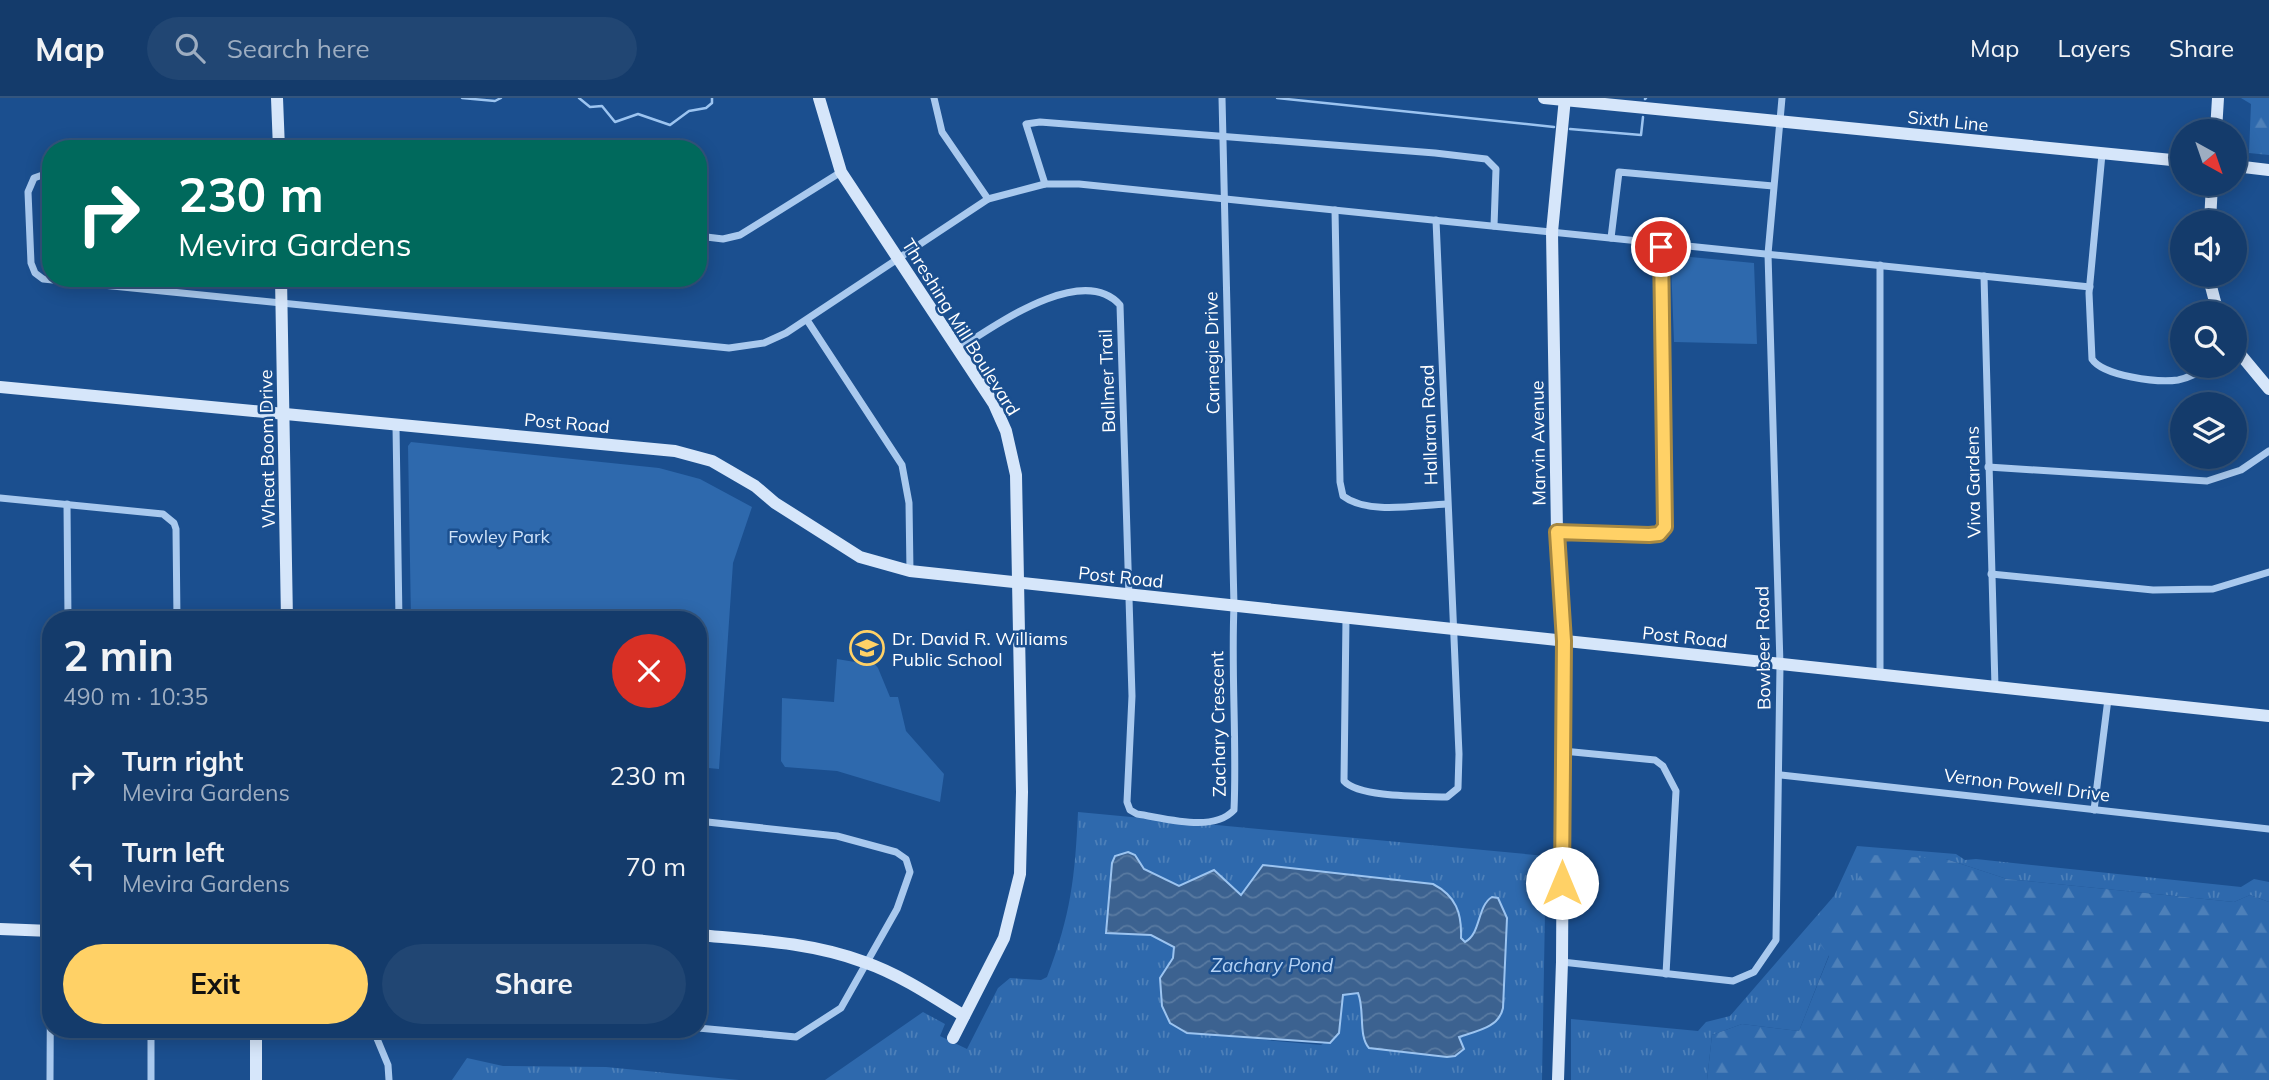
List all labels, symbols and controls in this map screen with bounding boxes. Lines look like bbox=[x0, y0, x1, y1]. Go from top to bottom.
search box bbox=[147, 17, 637, 80]
text: Map bbox=[35, 28, 105, 69]
icon: search bbox=[171, 29, 209, 67]
text: Search here bbox=[227, 32, 370, 65]
text: Map bbox=[1970, 33, 2019, 63]
text: Layers bbox=[2057, 33, 2131, 63]
text: Share bbox=[2169, 33, 2234, 63]
street label: Sixth Line bbox=[1906, 105, 1990, 137]
north arrow bbox=[2170, 119, 2247, 196]
map controls bbox=[2170, 119, 2247, 469]
text: 230 m bbox=[178, 163, 324, 224]
icon: right bbox=[63, 168, 154, 259]
button: sound bbox=[2170, 210, 2247, 287]
pin bbox=[1631, 217, 1691, 277]
text: Mevira Gardens bbox=[178, 224, 412, 264]
icon: arrive bbox=[1642, 228, 1680, 266]
street label: Threshing Mill Boulevard bbox=[897, 234, 1025, 420]
street label: Carnegie Drive bbox=[1199, 291, 1225, 415]
button: search bbox=[2170, 301, 2247, 378]
street label: Ballmer Trail bbox=[1094, 329, 1120, 433]
street label: Hallaran Road bbox=[1415, 364, 1443, 486]
street label: Wheat Boom Drive bbox=[254, 369, 280, 529]
street label: Marvin Avenue bbox=[1525, 380, 1551, 506]
button: layers bbox=[2170, 392, 2247, 469]
street label: Post Road bbox=[523, 408, 611, 438]
street label: Viva Gardens bbox=[1961, 426, 1985, 538]
park label: Fowley Park bbox=[448, 525, 551, 548]
street label: Post Road bbox=[1077, 561, 1165, 593]
street label: Bowbeer Road bbox=[1750, 586, 1776, 710]
street label: Post Road bbox=[1641, 621, 1729, 653]
place label: Dr. David R. Williams Public School bbox=[892, 627, 1068, 671]
text: 2 min bbox=[63, 629, 174, 682]
school or university icon: Dr. David R. Williams Public School bbox=[848, 629, 886, 667]
button: close bbox=[612, 634, 686, 708]
street label: Zachary Crescent bbox=[1205, 651, 1231, 797]
text: 490 m · 10:35 bbox=[63, 682, 208, 711]
text: Turn right bbox=[122, 745, 243, 778]
icon: right bbox=[63, 757, 101, 795]
text: 230 m bbox=[610, 759, 686, 792]
street label: Vernon Powell Drive bbox=[1943, 763, 2111, 807]
text: Mevira Gardens bbox=[122, 778, 290, 807]
text: Turn left bbox=[122, 836, 224, 869]
position arrow bbox=[1525, 846, 1599, 920]
icon: left bbox=[63, 848, 101, 886]
text: 70 m bbox=[625, 850, 686, 883]
text: Mevira Gardens bbox=[122, 869, 290, 898]
button: Exit bbox=[63, 944, 368, 1024]
button: Share bbox=[382, 944, 686, 1024]
water label: Zachary Pond bbox=[1211, 953, 1334, 977]

